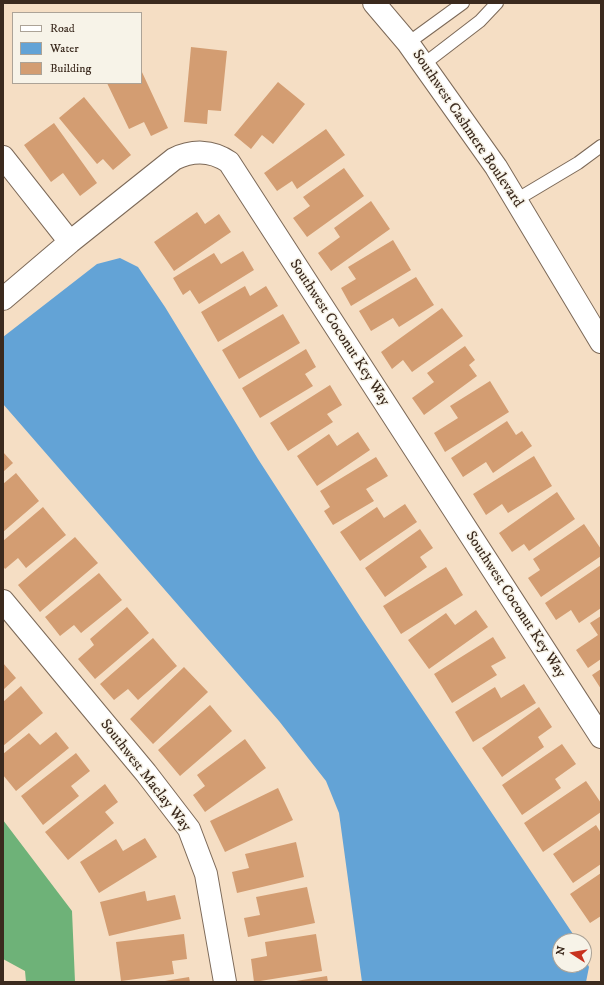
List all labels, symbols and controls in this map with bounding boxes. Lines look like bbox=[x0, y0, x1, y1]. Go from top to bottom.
legend bbox=[12, 12, 142, 84]
text: Road bbox=[50, 21, 75, 36]
text: Water bbox=[50, 41, 79, 56]
street label: Southwest Cashmere Boulevard bbox=[407, 47, 527, 211]
text: Building bbox=[50, 61, 91, 76]
street label: Southwest Coconut Key Way bbox=[285, 256, 393, 410]
street label: Southwest Coconut Key Way bbox=[461, 528, 569, 682]
street label: Southwest Maclay Way bbox=[96, 716, 194, 836]
north arrow bbox=[552, 933, 592, 973]
text: N bbox=[553, 945, 569, 957]

